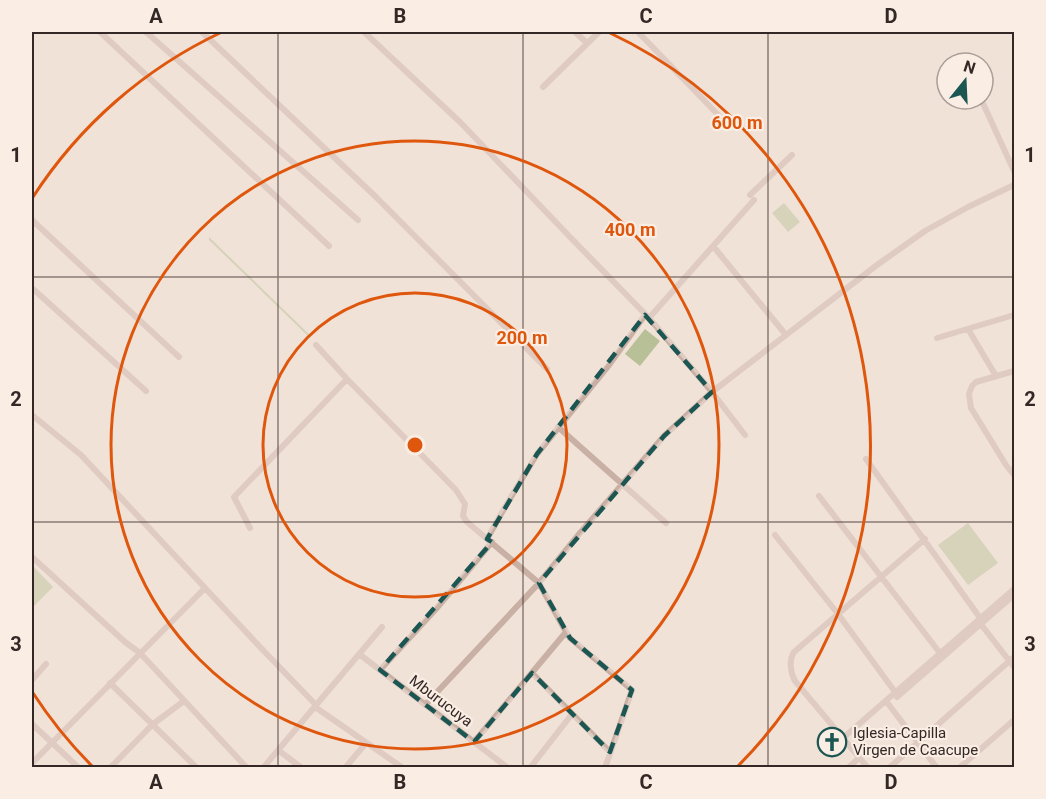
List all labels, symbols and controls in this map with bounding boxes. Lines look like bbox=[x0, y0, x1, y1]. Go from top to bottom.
text: A bbox=[149, 4, 163, 28]
text: B bbox=[394, 4, 406, 28]
text: C bbox=[639, 4, 653, 28]
text: D bbox=[885, 4, 898, 28]
north arrow bbox=[935, 51, 995, 111]
text: N bbox=[961, 56, 978, 78]
text: 600 m bbox=[711, 112, 763, 133]
text: 1 bbox=[10, 143, 22, 167]
text: 1 bbox=[1024, 143, 1036, 167]
text: 400 m bbox=[604, 219, 656, 240]
text: 200 m bbox=[496, 327, 548, 348]
text: 2 bbox=[10, 387, 22, 411]
text: 2 bbox=[1024, 387, 1036, 411]
centre of rings bbox=[405, 435, 425, 455]
text: 3 bbox=[10, 632, 22, 656]
text: 3 bbox=[1024, 632, 1036, 656]
street label: Mburucuya bbox=[406, 671, 476, 731]
place label: Iglesia-Capilla Virgen de Caacupe bbox=[853, 724, 978, 759]
church icon: Iglesia-Capilla Virgen de Caacupe bbox=[816, 726, 848, 758]
text: A bbox=[149, 770, 163, 794]
text: B bbox=[394, 770, 406, 794]
text: C bbox=[639, 770, 653, 794]
text: D bbox=[885, 770, 898, 794]

